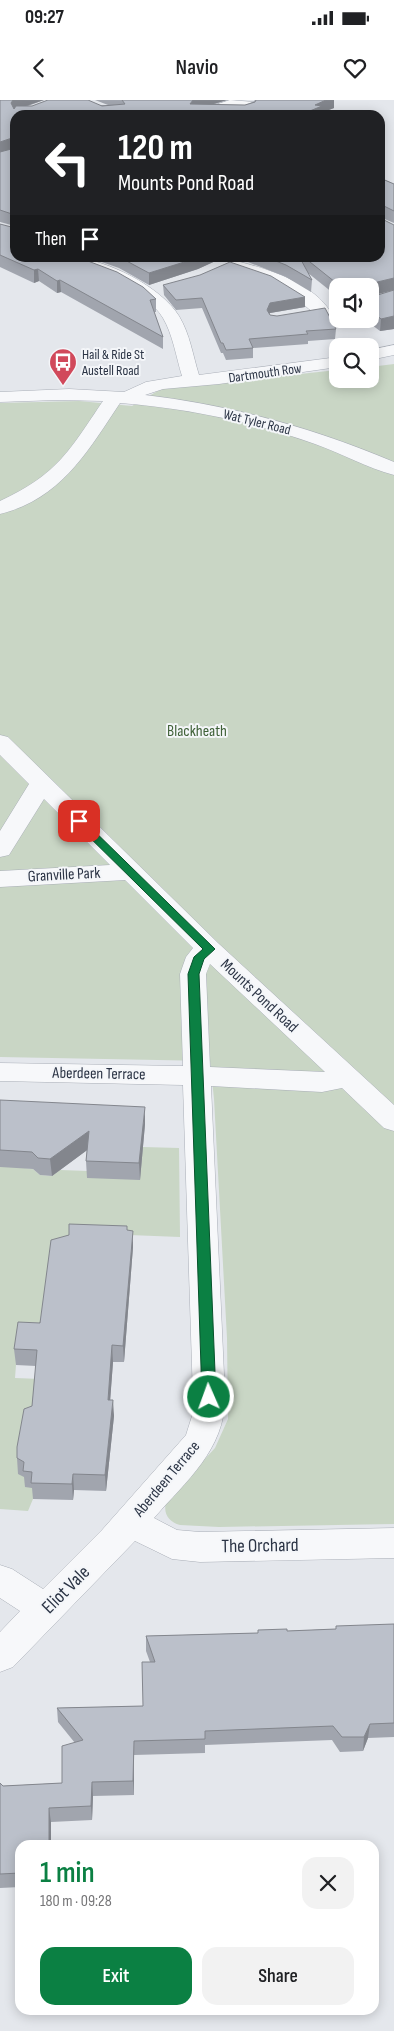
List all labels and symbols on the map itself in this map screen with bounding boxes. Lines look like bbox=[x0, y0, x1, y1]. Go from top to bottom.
place label: Hail & Ride St Austell Road bbox=[81, 346, 144, 379]
bus stop icon: Hail & Ride St Austell Road bbox=[48, 347, 78, 386]
street label: Dartmouth Row bbox=[227, 359, 303, 387]
street label: Wat Tyler Road bbox=[221, 405, 293, 439]
park label: Blackheath bbox=[167, 722, 227, 741]
pin bbox=[58, 800, 100, 842]
street label: Granville Park bbox=[27, 864, 101, 886]
street label: Mounts Pond Road bbox=[216, 955, 302, 1037]
street label: Aberdeen Terrace bbox=[51, 1064, 146, 1084]
position arrow bbox=[182, 1370, 234, 1422]
street label: Aberdeen Terrace bbox=[129, 1437, 204, 1522]
street label: The Orchard bbox=[221, 1534, 299, 1558]
street label: Eliot Vale bbox=[37, 1561, 95, 1619]

